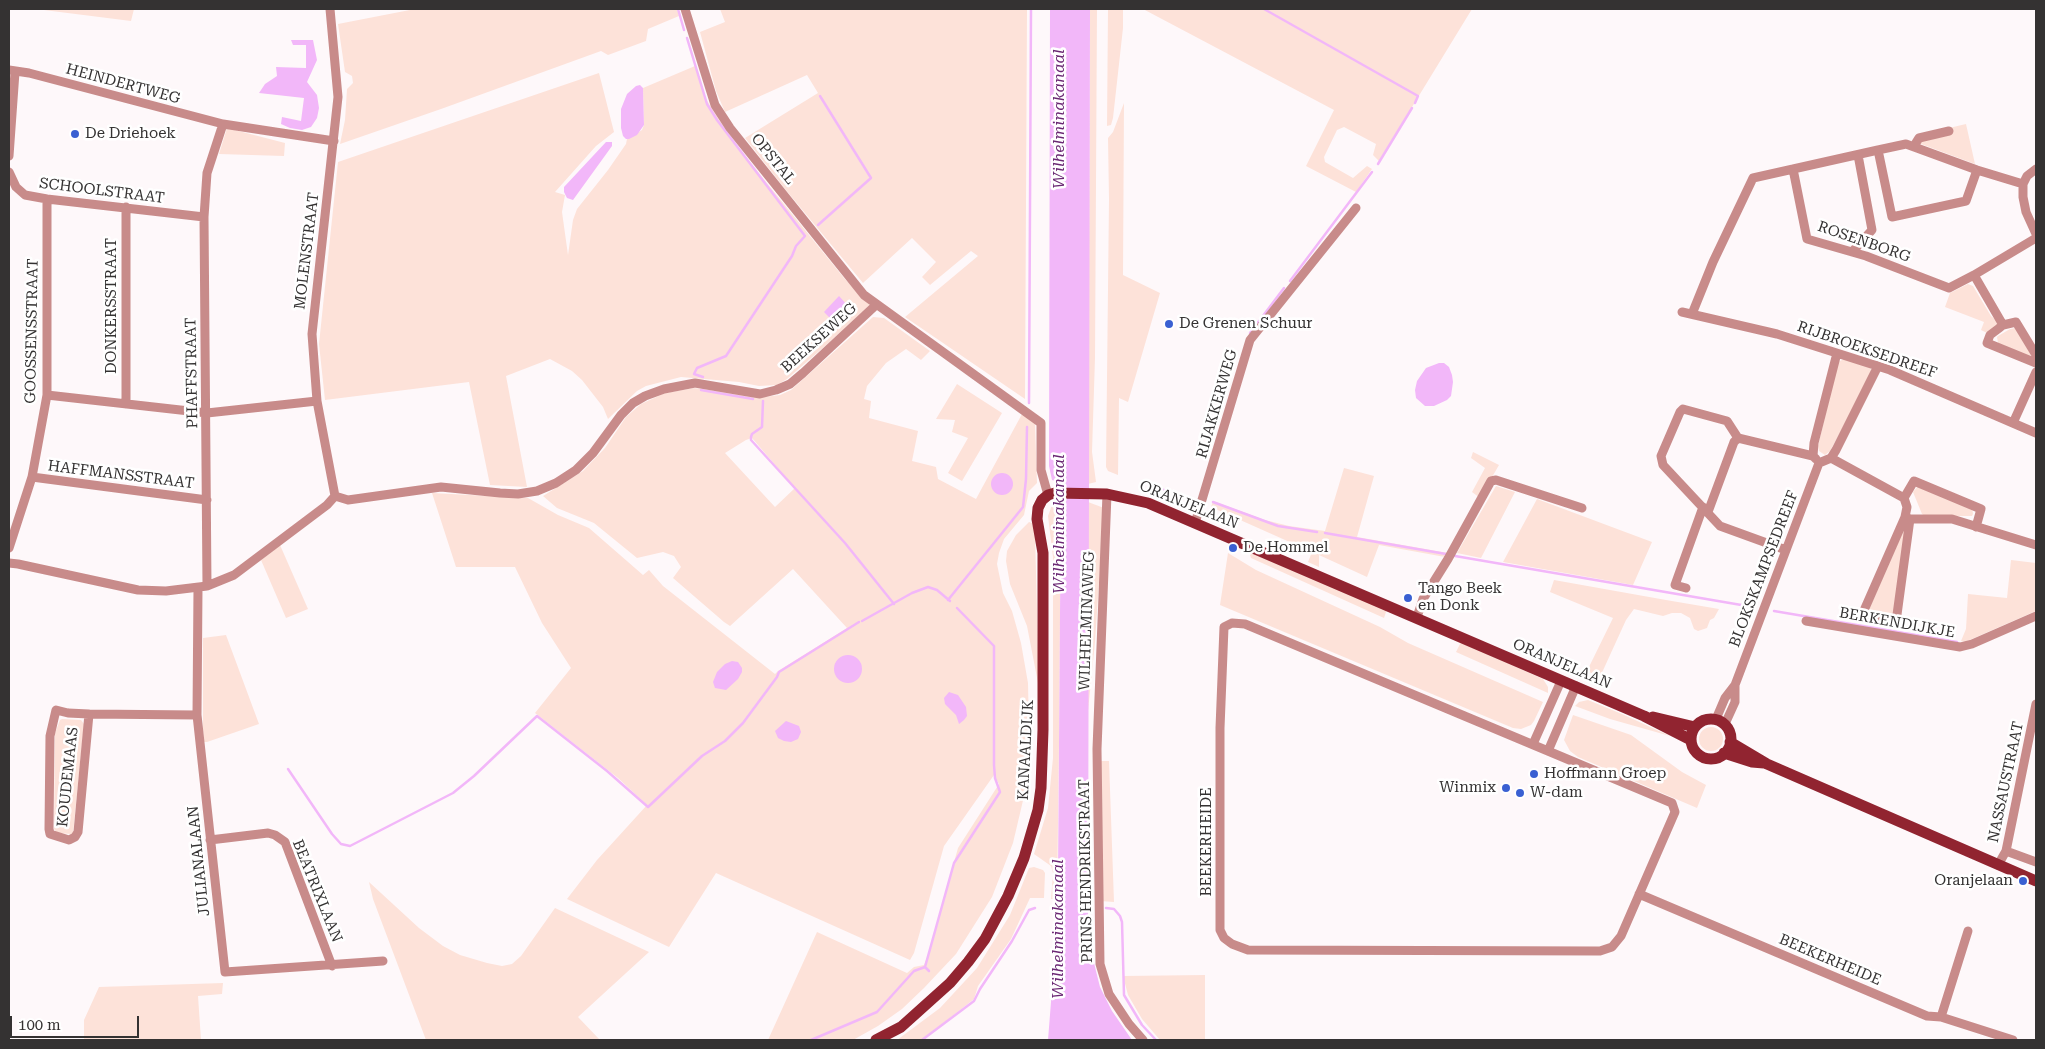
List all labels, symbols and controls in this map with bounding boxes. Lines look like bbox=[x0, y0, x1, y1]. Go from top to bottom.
water label: Wilhelminakanaal bbox=[1049, 49, 1069, 189]
street label: HEINDERTWEG bbox=[64, 60, 182, 108]
place label: De Driehoek bbox=[85, 125, 176, 143]
marker: De Driehoek bbox=[69, 128, 81, 140]
street label: OPSTAL bbox=[747, 130, 799, 188]
street label: SCHOOLSTRAAT bbox=[38, 174, 166, 208]
street label: MOLENSTRAAT bbox=[291, 191, 323, 311]
street label: ROSENBORG bbox=[1815, 218, 1913, 266]
street label: DONKERSSTRAAT bbox=[103, 238, 121, 374]
street label: GOOSSENSSTRAAT bbox=[22, 258, 42, 404]
street label: BEEKSEWEG bbox=[778, 299, 860, 377]
place label: De Grenen Schuur bbox=[1179, 315, 1312, 333]
street label: PHAFFSTRAAT bbox=[182, 317, 202, 429]
marker: De Grenen Schuur bbox=[1163, 318, 1175, 330]
street label: RIJBROEKSEDREEF bbox=[1795, 318, 1939, 382]
street label: RIJAKKERWEG bbox=[1193, 347, 1241, 461]
water label: Wilhelminakanaal bbox=[1049, 454, 1069, 594]
street label: HAFFMANSSTRAAT bbox=[47, 457, 195, 493]
street label: ORANJELAAN bbox=[1137, 477, 1241, 533]
street label: BLOKSKAMPSEDREEF bbox=[1726, 488, 1802, 650]
place label: De Hommel bbox=[1243, 539, 1328, 557]
marker: De Hommel bbox=[1227, 542, 1239, 554]
street label: WILHELMINAWEG bbox=[1076, 551, 1098, 691]
place label: Tango Beek en Donk bbox=[1418, 580, 1502, 615]
marker: Tango Beek en Donk bbox=[1402, 592, 1414, 604]
street label: BERKENDIJKJE bbox=[1838, 604, 1956, 642]
street label: ORANJELAAN bbox=[1510, 635, 1614, 693]
street label: KANAALDIJK bbox=[1014, 699, 1038, 801]
street label: NASSAUSTRAAT bbox=[1984, 720, 2028, 844]
street label: KOUDEMAAS bbox=[54, 726, 82, 828]
place label: Hoffmann Groep bbox=[1544, 765, 1666, 783]
marker: Hoffmann Groep bbox=[1528, 768, 1540, 780]
street label: PRINS HENDRIKSTRAAT bbox=[1075, 779, 1097, 963]
place label: Winmix bbox=[1439, 779, 1496, 797]
marker: Winmix bbox=[1500, 782, 1512, 794]
place label: W-dam bbox=[1530, 784, 1583, 802]
street label: BEEKERHEIDE bbox=[1198, 787, 1216, 897]
marker: W-dam bbox=[1514, 787, 1526, 799]
street label: JULIANALAAN bbox=[184, 805, 214, 917]
street label: BEATRIXLAAN bbox=[288, 837, 346, 945]
water label: Wilhelminakanaal bbox=[1048, 859, 1068, 999]
place label: Oranjelaan bbox=[1934, 872, 2013, 890]
marker: Oranjelaan bbox=[2017, 875, 2029, 887]
street label: BEEKERHEIDE bbox=[1776, 930, 1884, 990]
scale bar bbox=[12, 1006, 141, 1038]
text: 100 m bbox=[18, 1016, 61, 1034]

